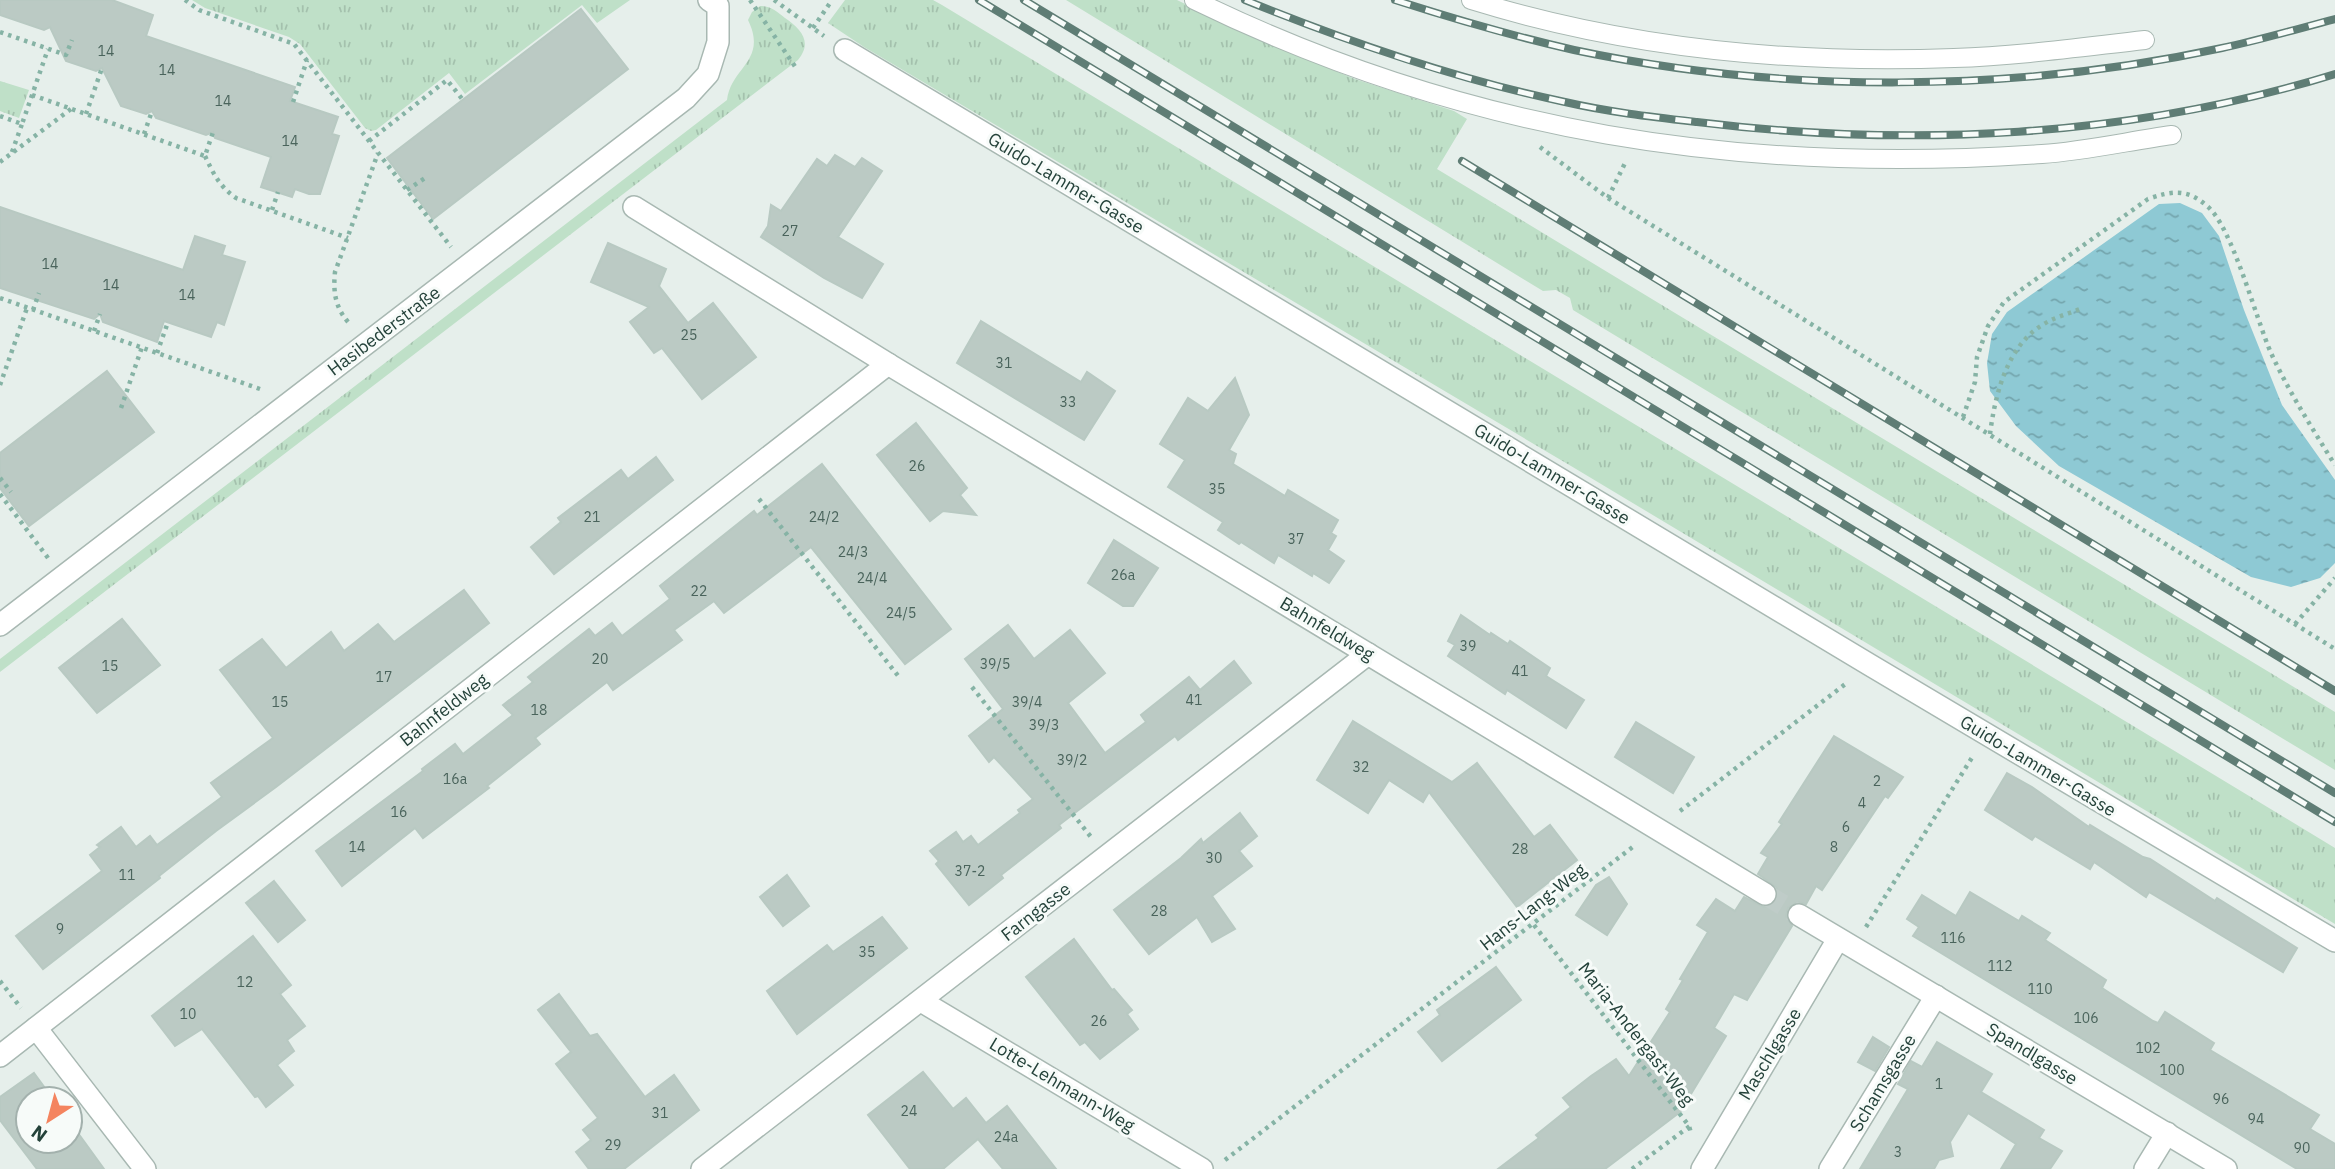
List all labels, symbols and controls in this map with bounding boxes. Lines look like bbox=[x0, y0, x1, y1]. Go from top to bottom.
house number: 14 bbox=[98, 42, 114, 60]
house number: 14 bbox=[159, 61, 175, 79]
house number: 14 bbox=[215, 92, 231, 110]
street label: Guido-Lammer-Gasse bbox=[984, 127, 1149, 238]
house number: 14 bbox=[282, 132, 298, 150]
house number: 27 bbox=[782, 222, 798, 240]
house number: 14 bbox=[42, 255, 58, 273]
house number: 14 bbox=[103, 276, 119, 294]
street label: Hasibederstraße bbox=[323, 281, 445, 381]
house number: 14 bbox=[179, 286, 195, 304]
house number: 25 bbox=[681, 326, 697, 344]
house number: 31 bbox=[996, 354, 1012, 372]
house number: 33 bbox=[1060, 393, 1076, 411]
street label: Guido-Lammer-Gasse bbox=[1470, 418, 1635, 529]
house number: 26 bbox=[909, 457, 925, 475]
house number: 35 bbox=[1209, 480, 1225, 498]
house number: 21 bbox=[584, 508, 600, 526]
house number: 24/2 bbox=[809, 508, 839, 526]
house number: 37 bbox=[1288, 530, 1304, 548]
house number: 24/3 bbox=[838, 543, 868, 561]
house number: 26a bbox=[1111, 566, 1136, 584]
house number: 24/4 bbox=[857, 569, 887, 587]
house number: 22 bbox=[691, 582, 707, 600]
street label: Bahnfeldweg bbox=[1276, 591, 1379, 666]
house number: 24/5 bbox=[886, 604, 916, 622]
house number: 39 bbox=[1460, 637, 1476, 655]
house number: 20 bbox=[592, 650, 608, 668]
house number: 39/5 bbox=[980, 655, 1010, 673]
house number: 15 bbox=[102, 657, 118, 675]
house number: 41 bbox=[1512, 662, 1528, 680]
house number: 17 bbox=[376, 668, 392, 686]
street label: Bahnfeldweg bbox=[395, 668, 493, 751]
house number: 41 bbox=[1186, 691, 1202, 709]
house number: 15 bbox=[272, 693, 288, 711]
house number: 39/4 bbox=[1012, 693, 1042, 711]
house number: 18 bbox=[531, 701, 547, 719]
street label: Guido-Lammer-Gasse bbox=[1956, 710, 2121, 821]
house number: 39/3 bbox=[1029, 716, 1059, 734]
house number: 39/2 bbox=[1057, 751, 1087, 769]
house number: 32 bbox=[1353, 758, 1369, 776]
house number: 16a bbox=[443, 770, 468, 788]
house number: 2 bbox=[1873, 772, 1881, 790]
house number: 4 bbox=[1858, 794, 1866, 812]
house number: 16 bbox=[391, 803, 407, 821]
house number: 6 bbox=[1842, 818, 1850, 836]
house number: 14 bbox=[349, 838, 365, 856]
house number: 8 bbox=[1830, 838, 1838, 856]
house number: 28 bbox=[1512, 840, 1528, 858]
house number: 30 bbox=[1206, 849, 1222, 867]
street label: Hans-Lang-Weg bbox=[1475, 858, 1591, 955]
house number: 37-2 bbox=[955, 862, 985, 880]
house number: 11 bbox=[119, 866, 135, 884]
street label: Farngasse bbox=[996, 877, 1075, 946]
house number: 28 bbox=[1151, 902, 1167, 920]
house number: 9 bbox=[56, 920, 64, 938]
house number: 116 bbox=[1940, 929, 1966, 947]
house number: 35 bbox=[859, 943, 875, 961]
street label: Maria-Andergast-Weg bbox=[1573, 957, 1700, 1110]
house number: 112 bbox=[1987, 957, 2013, 975]
house number: 12 bbox=[237, 973, 253, 991]
house number: 110 bbox=[2027, 980, 2053, 998]
street label: Maschlgasse bbox=[1733, 1003, 1806, 1104]
house number: 10 bbox=[180, 1005, 196, 1023]
house number: 106 bbox=[2073, 1009, 2099, 1027]
house number: 26 bbox=[1091, 1012, 1107, 1030]
street label: Spandlgasse bbox=[1982, 1017, 2082, 1090]
street label: Schamsgasse bbox=[1844, 1030, 1921, 1136]
street label: Lotte-Lehmann-Weg bbox=[985, 1032, 1140, 1137]
house number: 102 bbox=[2135, 1039, 2161, 1057]
house number: 100 bbox=[2159, 1061, 2185, 1079]
house number: 1 bbox=[1935, 1075, 1943, 1093]
north arrow bbox=[14, 1085, 84, 1155]
house number: 96 bbox=[2213, 1090, 2229, 1108]
house number: 24 bbox=[901, 1102, 917, 1120]
house number: 31 bbox=[652, 1104, 668, 1122]
house number: 94 bbox=[2248, 1110, 2264, 1128]
text: N bbox=[26, 1120, 52, 1148]
house number: 24a bbox=[994, 1128, 1019, 1146]
house number: 29 bbox=[605, 1136, 621, 1154]
house number: 90 bbox=[2294, 1139, 2310, 1157]
house number: 3 bbox=[1894, 1143, 1902, 1161]

